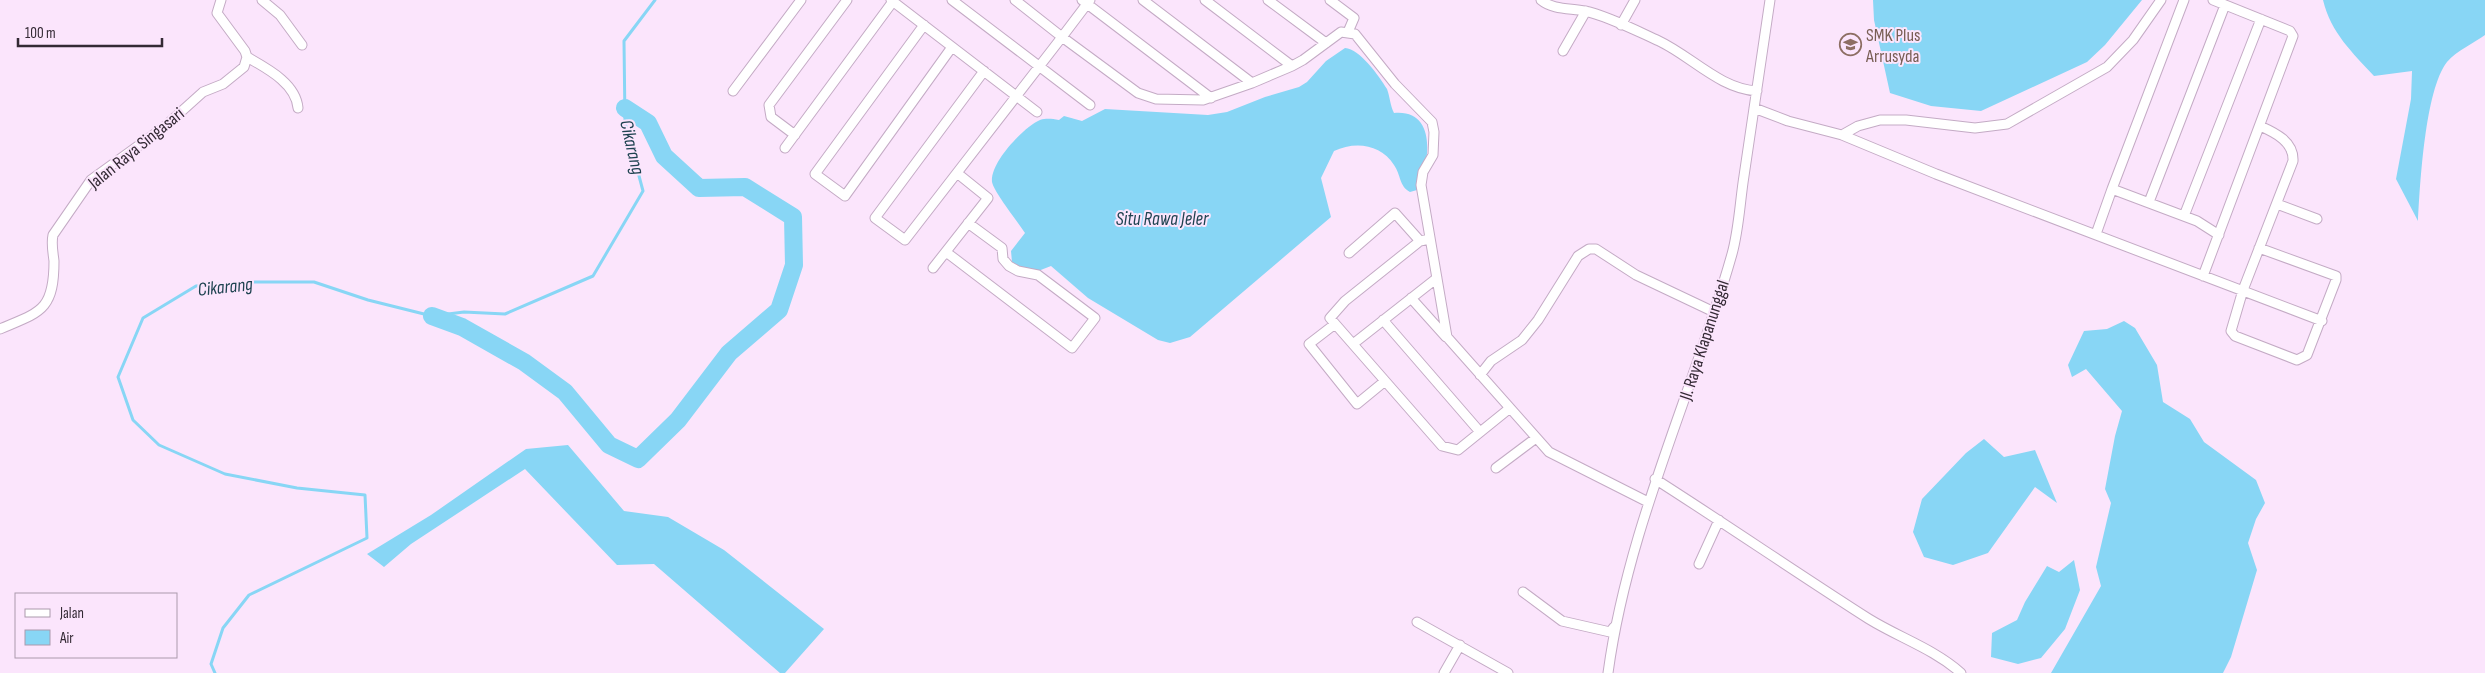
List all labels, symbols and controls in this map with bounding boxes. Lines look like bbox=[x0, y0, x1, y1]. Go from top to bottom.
scale bar bbox=[18, 15, 161, 47]
text: 100 m bbox=[25, 24, 56, 43]
place label: SMK Plus Arrusyda bbox=[1865, 25, 1920, 67]
school or university icon: SMK Plus Arrusyda bbox=[1838, 33, 1862, 57]
street label: Jalan Raya Singasari bbox=[83, 103, 189, 194]
water label: Cikarang bbox=[614, 118, 649, 177]
water label: Situ Rawa Jeler bbox=[1116, 208, 1209, 231]
water label: Cikarang bbox=[196, 273, 254, 302]
street label: Jl. Raya Klapanunggal bbox=[1675, 278, 1734, 404]
legend bbox=[15, 593, 178, 658]
text: Jalan bbox=[59, 604, 84, 623]
text: Air bbox=[59, 629, 74, 648]

